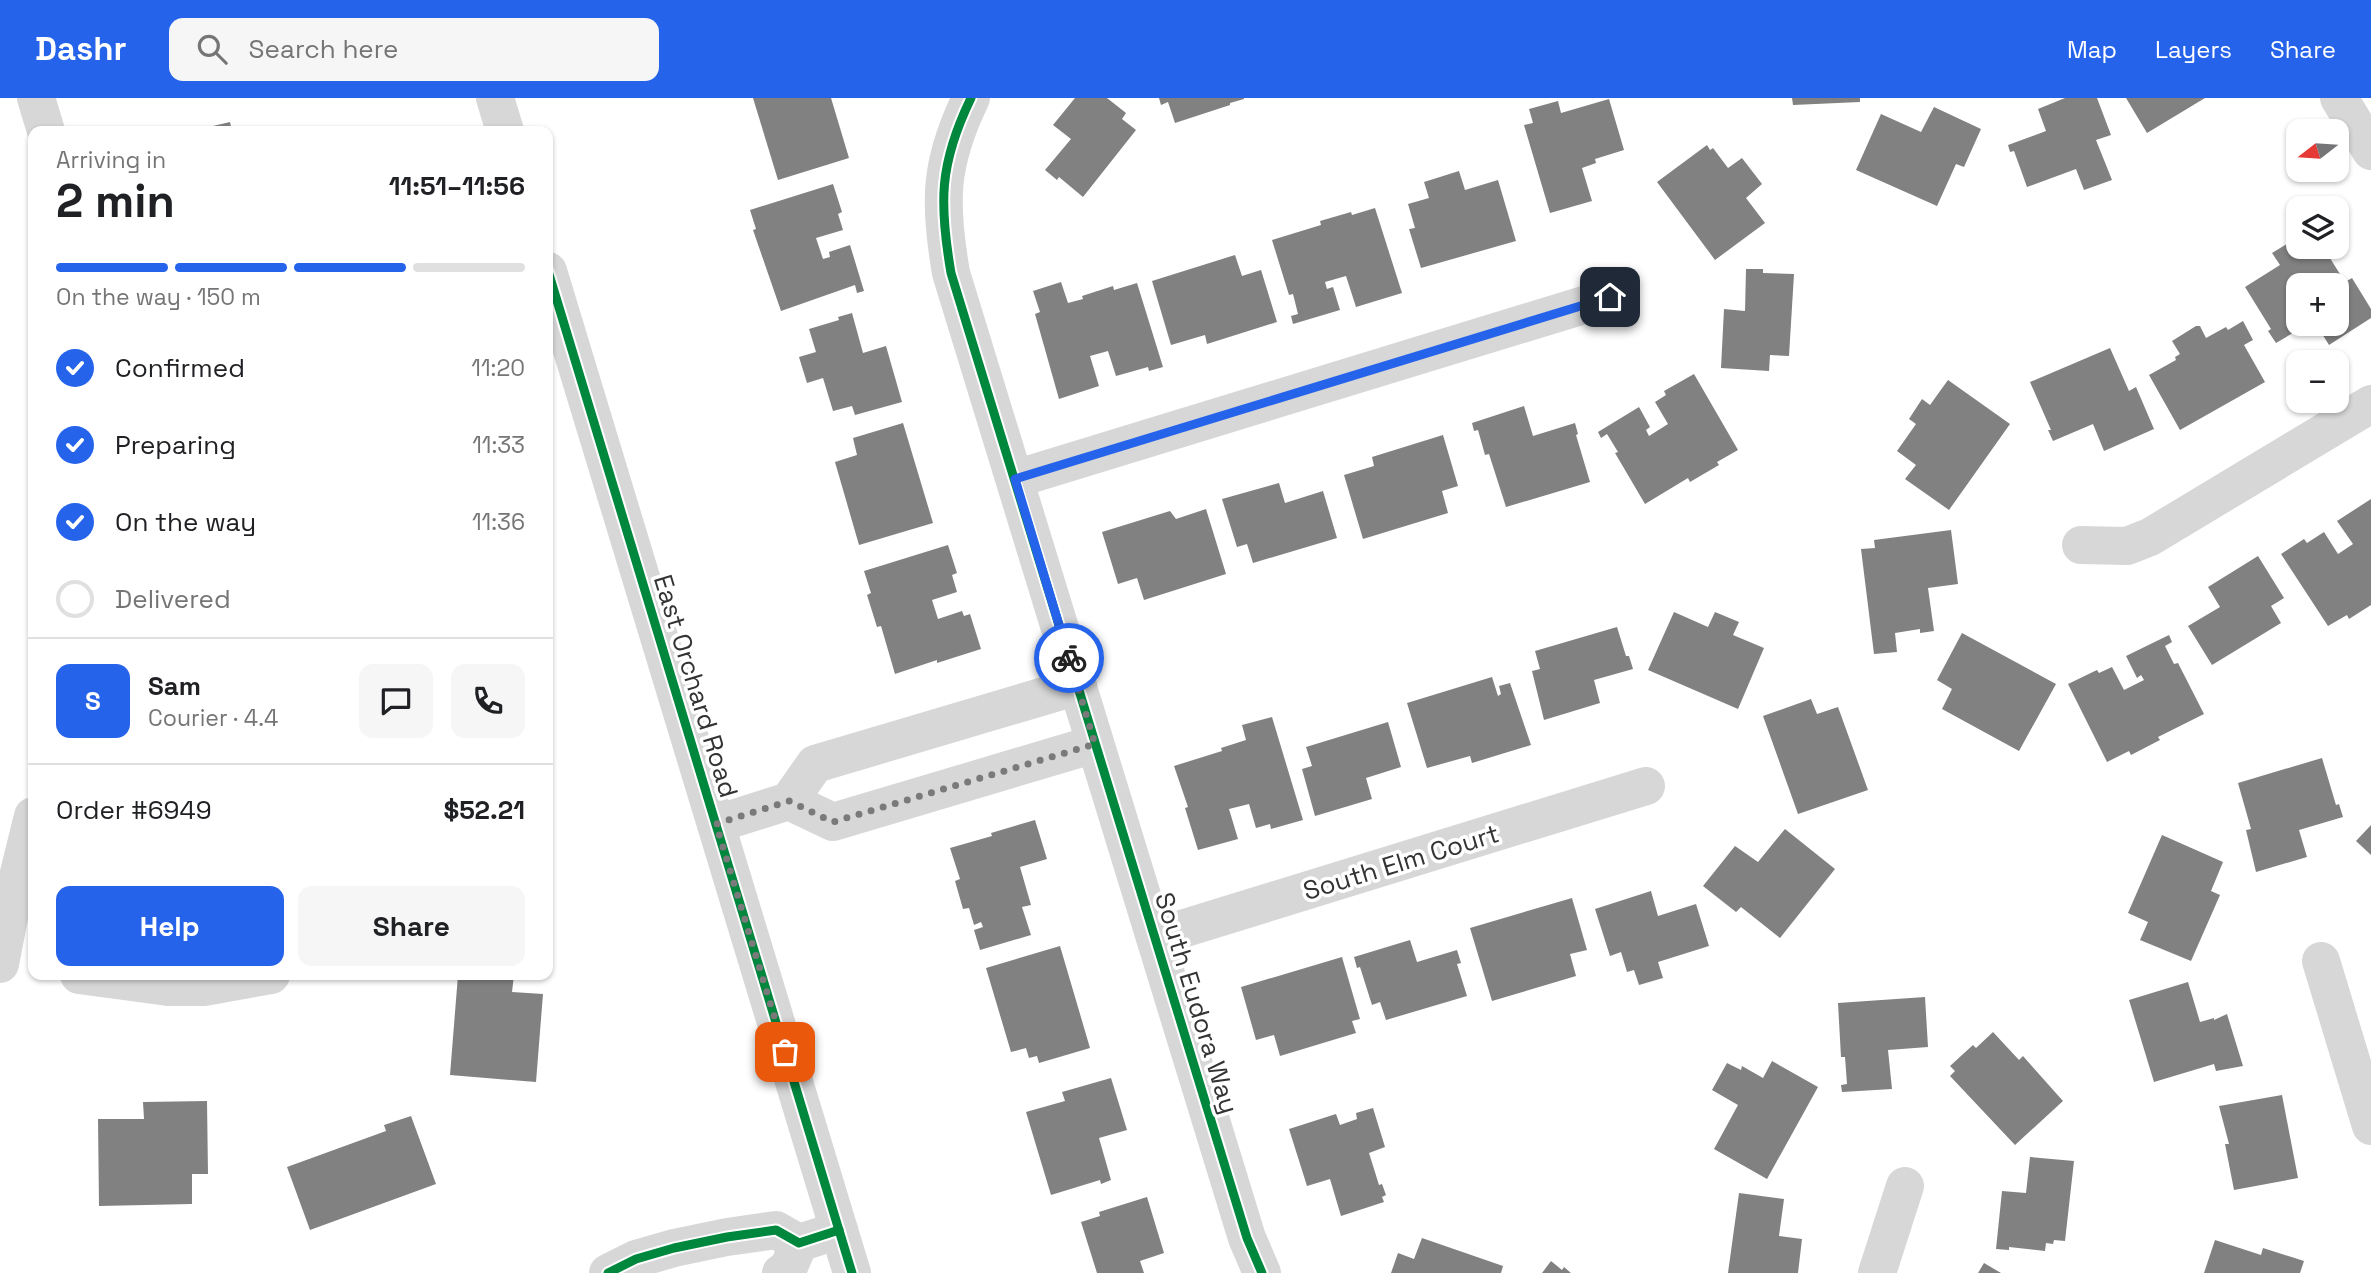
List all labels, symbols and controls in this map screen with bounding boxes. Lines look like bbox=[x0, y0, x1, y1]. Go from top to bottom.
search box bbox=[169, 18, 659, 81]
text: Dashr bbox=[35, 28, 127, 70]
icon: search bbox=[193, 30, 231, 68]
text: Search here bbox=[249, 32, 398, 66]
text: Map bbox=[2067, 34, 2117, 65]
text: Layers bbox=[2155, 34, 2232, 65]
text: Share bbox=[2270, 34, 2336, 65]
north arrow bbox=[2286, 119, 2348, 182]
map controls bbox=[2286, 119, 2349, 413]
text: Arriving in bbox=[56, 145, 166, 175]
text: 11:51–11:56 bbox=[389, 169, 525, 203]
text: 2 min bbox=[56, 172, 175, 230]
button: layers bbox=[2286, 196, 2349, 259]
pin bbox=[1580, 267, 1640, 327]
button: + bbox=[2286, 273, 2349, 336]
icon: home bbox=[1591, 278, 1629, 316]
text: On the way · 150 m bbox=[56, 282, 261, 312]
icon: check bbox=[56, 349, 94, 387]
button: − bbox=[2286, 350, 2349, 413]
text: Confirmed bbox=[115, 351, 245, 385]
text: 11:20 bbox=[471, 353, 525, 383]
icon: check bbox=[56, 426, 94, 464]
text: Preparing bbox=[115, 428, 236, 462]
text: 11:33 bbox=[472, 430, 525, 460]
icon: check bbox=[56, 503, 94, 541]
text: On the way bbox=[115, 505, 256, 539]
text: 11:36 bbox=[472, 507, 525, 537]
street label: East Orchard Road bbox=[646, 570, 746, 802]
text: Delivered bbox=[115, 582, 231, 616]
courier bbox=[1034, 623, 1104, 693]
icon: bike bbox=[1050, 639, 1088, 677]
button: chat bbox=[359, 664, 433, 738]
button: phone bbox=[451, 664, 525, 738]
text: Sam bbox=[148, 669, 201, 703]
text: S bbox=[85, 684, 101, 718]
text: Courier · 4.4 bbox=[148, 703, 278, 733]
text: Order #6949 bbox=[56, 793, 212, 827]
text: $52.21 bbox=[443, 793, 525, 827]
street label: South Elm Court bbox=[1299, 816, 1503, 908]
button: Help bbox=[56, 886, 284, 966]
button: Share bbox=[298, 886, 525, 966]
street label: South Eudora Way bbox=[1147, 888, 1247, 1118]
pin bbox=[755, 1022, 815, 1082]
icon: bag bbox=[766, 1033, 804, 1071]

